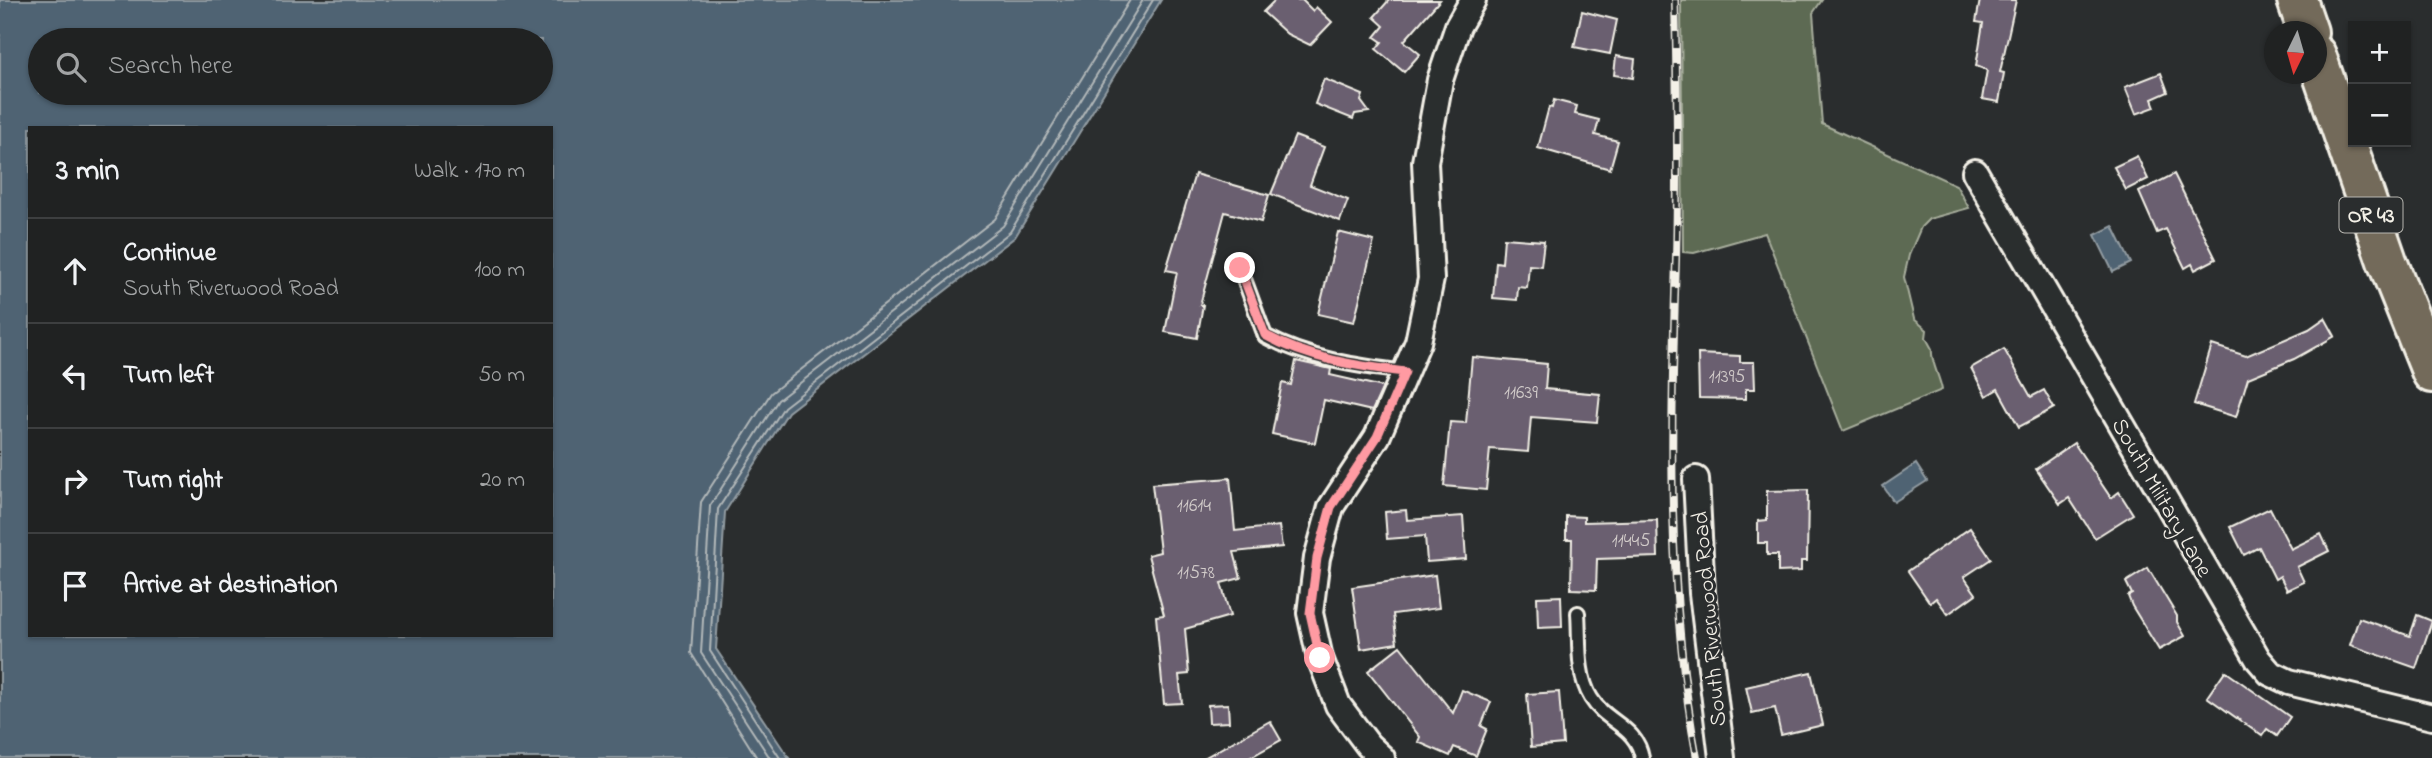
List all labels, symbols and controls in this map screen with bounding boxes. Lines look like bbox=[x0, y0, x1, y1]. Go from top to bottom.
north arrow bbox=[2264, 21, 2327, 84]
map controls bbox=[2348, 21, 2411, 147]
button: + bbox=[2348, 21, 2411, 84]
search box bbox=[28, 28, 553, 105]
icon: search bbox=[52, 48, 90, 86]
text: Search here bbox=[108, 48, 233, 86]
button: − bbox=[2348, 84, 2411, 147]
text: 3 min bbox=[56, 150, 119, 194]
text: Walk · 170 m bbox=[414, 155, 525, 188]
road number: OR 43 bbox=[2340, 198, 2402, 232]
text: Continue bbox=[123, 235, 216, 273]
icon: ahead bbox=[56, 252, 94, 290]
route end bbox=[1224, 252, 1255, 283]
text: 100 m bbox=[474, 254, 525, 287]
text: South Riverwood Road bbox=[123, 273, 339, 306]
icon: left bbox=[56, 357, 94, 395]
text: Turn left bbox=[123, 357, 214, 395]
text: 50 m bbox=[478, 359, 525, 392]
house number: 11395 bbox=[1709, 364, 1745, 391]
house number: 11639 bbox=[1504, 380, 1538, 407]
street label: South Military Lane bbox=[2100, 413, 2220, 585]
icon: right bbox=[56, 462, 94, 500]
text: Turn right bbox=[123, 462, 223, 500]
text: 20 m bbox=[480, 464, 525, 497]
house number: 11614 bbox=[1177, 493, 1211, 520]
street label: South Riverwood Road bbox=[1685, 510, 1736, 728]
house number: 11445 bbox=[1612, 528, 1650, 555]
house number: 11578 bbox=[1177, 560, 1215, 587]
icon: arrive bbox=[56, 567, 94, 605]
text: Arrive at destination bbox=[123, 567, 338, 605]
route start bbox=[1304, 642, 1335, 673]

